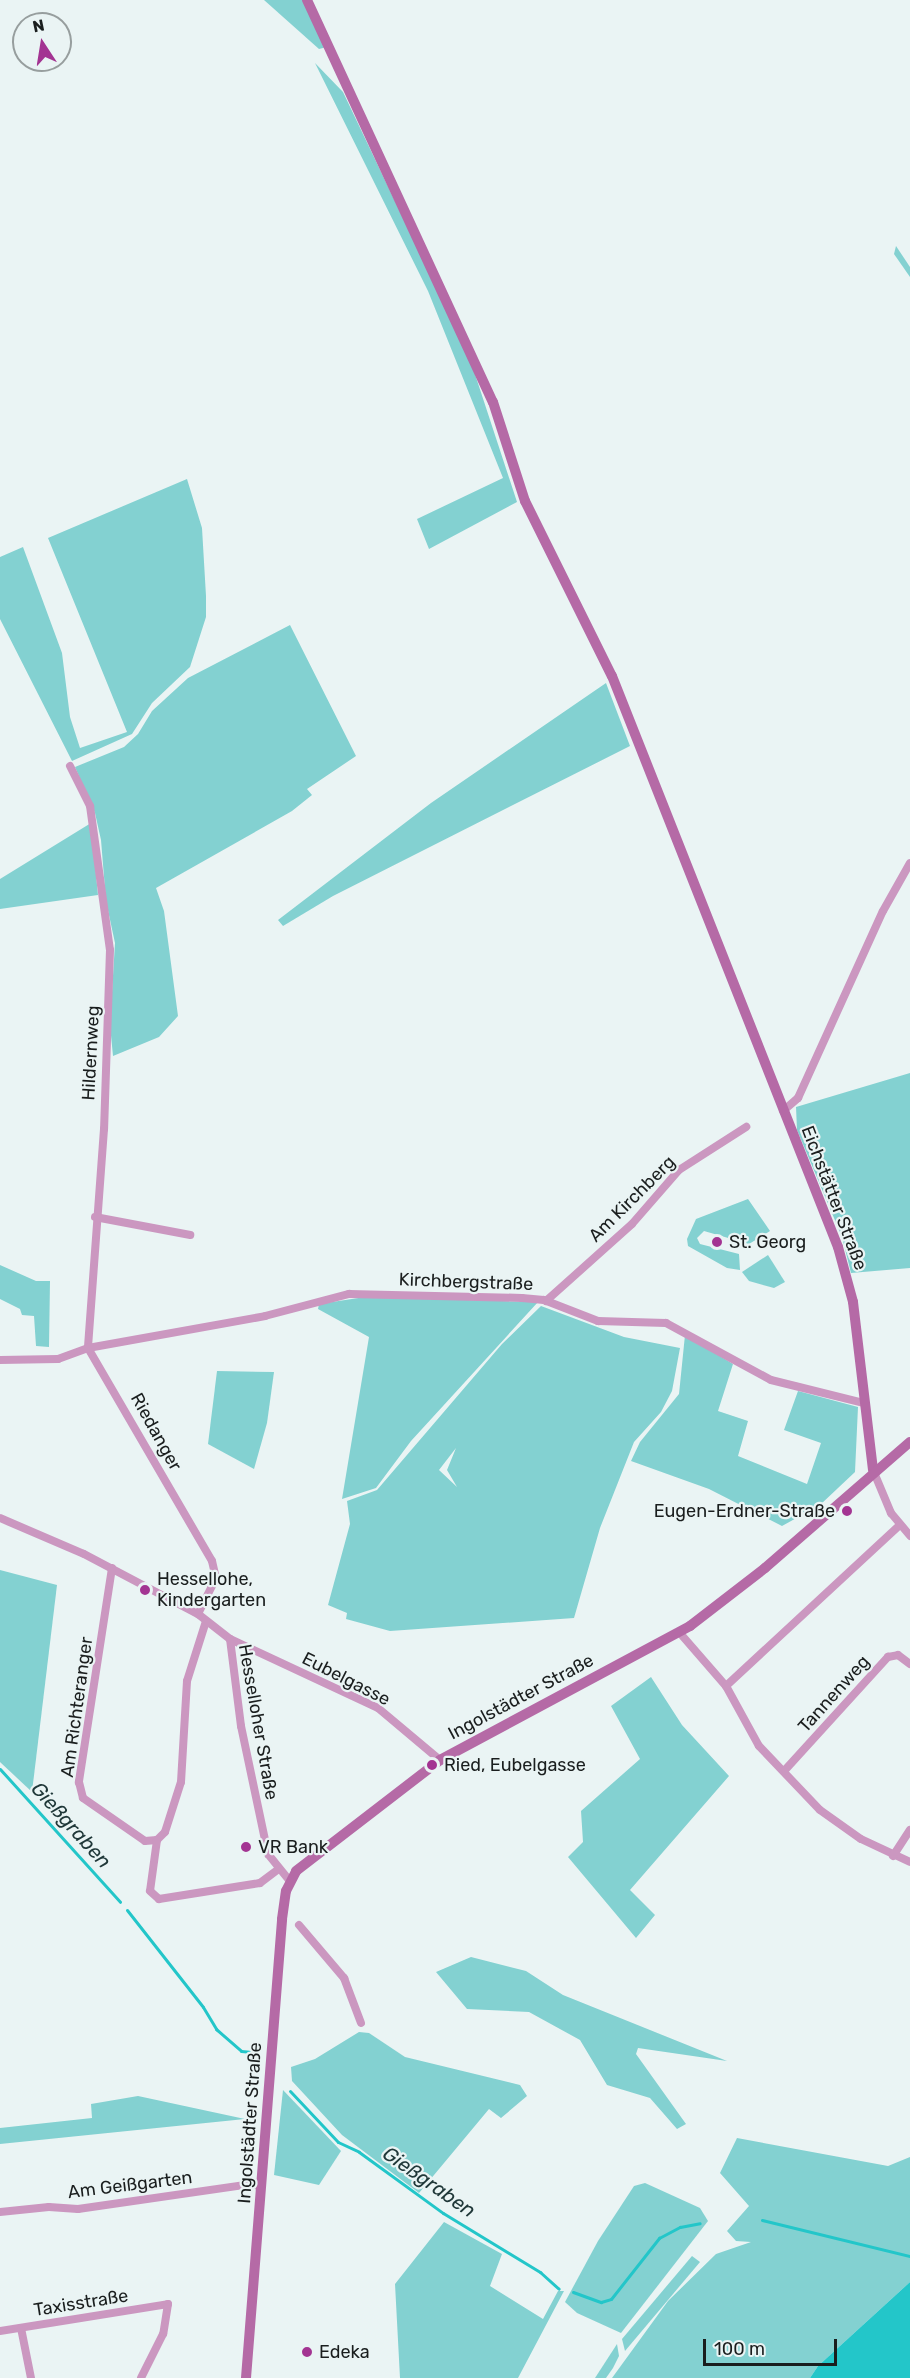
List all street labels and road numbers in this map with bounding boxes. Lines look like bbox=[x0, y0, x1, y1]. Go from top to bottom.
street label: Hildernweg bbox=[78, 1005, 104, 1101]
street label: Eichstätter Straße bbox=[796, 1123, 872, 1273]
street label: Am Kirchberg bbox=[584, 1151, 680, 1247]
street label: Kirchbergstraße bbox=[398, 1269, 534, 1295]
street label: Riedanger bbox=[126, 1389, 186, 1475]
street label: Am Richteranger bbox=[56, 1635, 98, 1779]
street label: Hesselloher Straße bbox=[234, 1642, 282, 1802]
street label: Eubelgasse bbox=[298, 1648, 394, 1710]
street label: Ingolstädter Straße bbox=[444, 1649, 598, 1745]
street label: Tannenweg bbox=[794, 1651, 874, 1737]
street label: Ingolstädter Straße bbox=[234, 2041, 266, 2205]
street label: Am Geißgarten bbox=[66, 2167, 194, 2203]
street label: Taxisstraße bbox=[32, 2285, 130, 2321]

